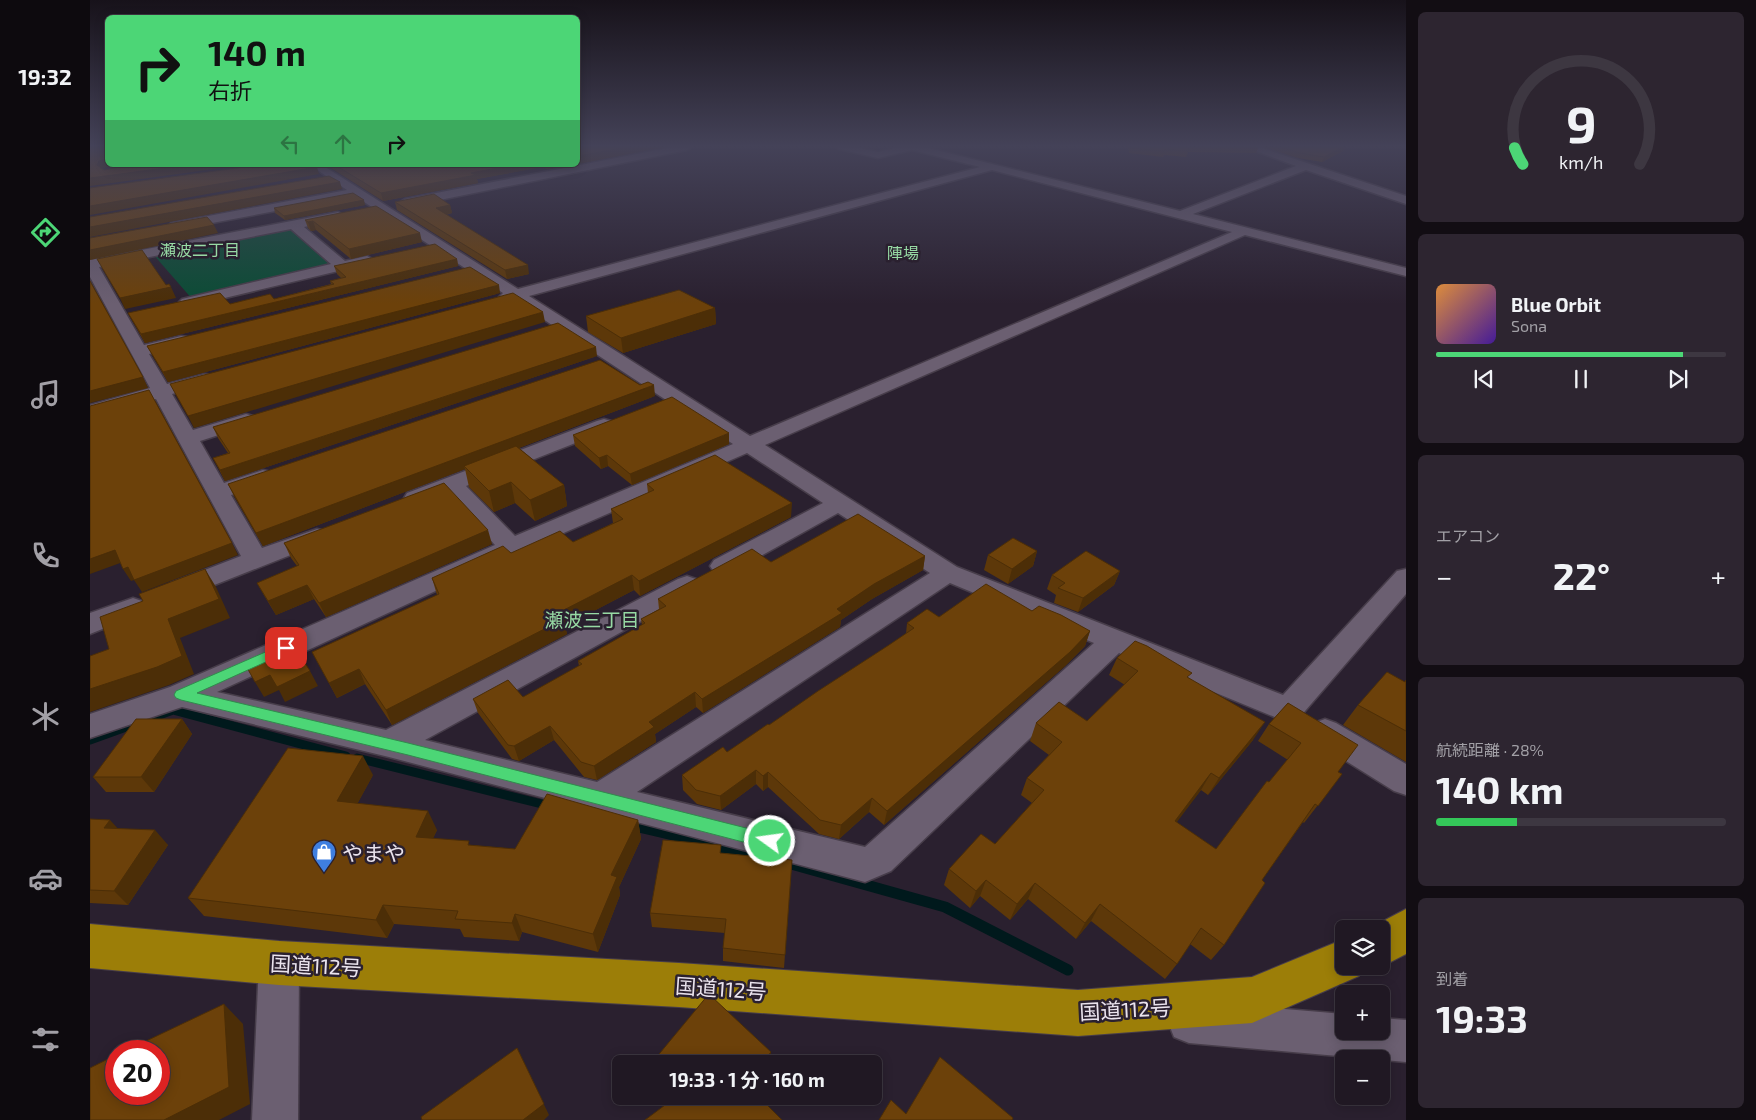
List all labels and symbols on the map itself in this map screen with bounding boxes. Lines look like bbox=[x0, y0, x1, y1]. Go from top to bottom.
district label: 瀬波二丁目 bbox=[160, 240, 240, 259]
district label: 陣場 bbox=[887, 243, 919, 262]
district label: 瀬波三丁目 bbox=[544, 608, 640, 631]
pin bbox=[265, 627, 307, 669]
position arrow bbox=[743, 814, 795, 866]
shop icon: やまや bbox=[311, 839, 337, 873]
place label: やまや bbox=[342, 840, 405, 865]
street label: 国道112号 bbox=[270, 950, 362, 980]
street label: 国道112号 bbox=[674, 972, 768, 1004]
street label: 国道112号 bbox=[1079, 994, 1171, 1024]
speed limit sign: 20 bbox=[105, 1040, 170, 1105]

